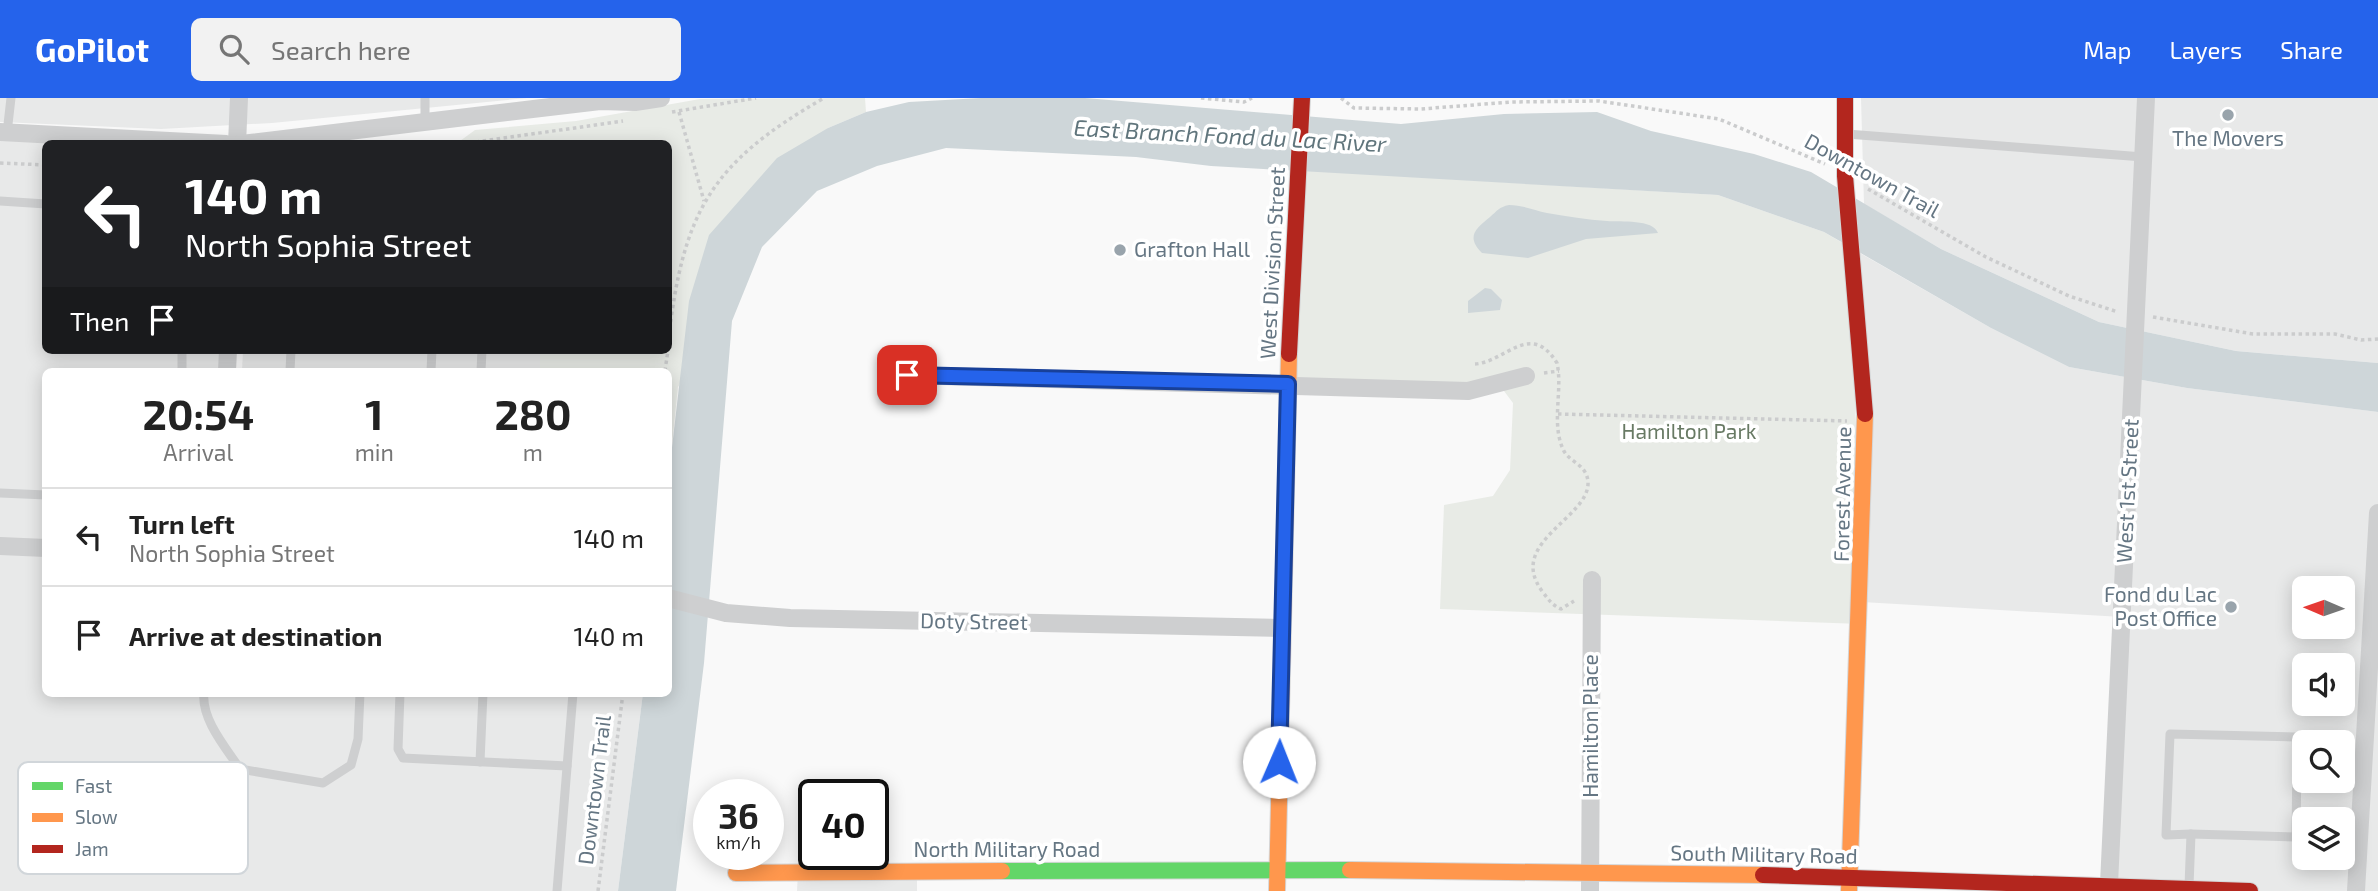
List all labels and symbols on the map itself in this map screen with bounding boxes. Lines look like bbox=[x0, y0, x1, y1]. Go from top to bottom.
marker: The Movers bbox=[2220, 107, 2236, 123]
water label: East Branch Fond du Lac River bbox=[1073, 113, 1388, 157]
place label: The Movers bbox=[2172, 125, 2284, 150]
street label: Downtown Trail bbox=[1801, 127, 1945, 222]
street label: West Division Street bbox=[1254, 166, 1289, 360]
place label: Grafton Hall bbox=[1134, 236, 1251, 261]
marker: Grafton Hall bbox=[1112, 242, 1128, 258]
pin bbox=[877, 345, 937, 405]
park label: Hamilton Park bbox=[1621, 418, 1757, 443]
street label: West 1st Street bbox=[2110, 418, 2143, 564]
street label: Forest Avenue bbox=[1828, 426, 1855, 562]
north arrow bbox=[2292, 576, 2356, 639]
place label: Fond du Lac Post Office bbox=[2104, 581, 2217, 630]
marker: Fond du Lac Post Office bbox=[2223, 599, 2239, 615]
street label: Doty Street bbox=[920, 607, 1028, 634]
street label: Hamilton Place bbox=[1577, 654, 1602, 798]
street label: Downtown Trail bbox=[572, 713, 615, 866]
position arrow bbox=[1242, 725, 1316, 799]
legend bbox=[18, 762, 248, 874]
text: Fast bbox=[75, 774, 112, 797]
speed limit sign: 40 bbox=[798, 779, 889, 870]
text: Slow bbox=[75, 805, 118, 828]
street label: North Military Road bbox=[914, 836, 1100, 861]
text: Jam bbox=[75, 837, 109, 860]
street label: South Military Road bbox=[1670, 839, 1858, 868]

